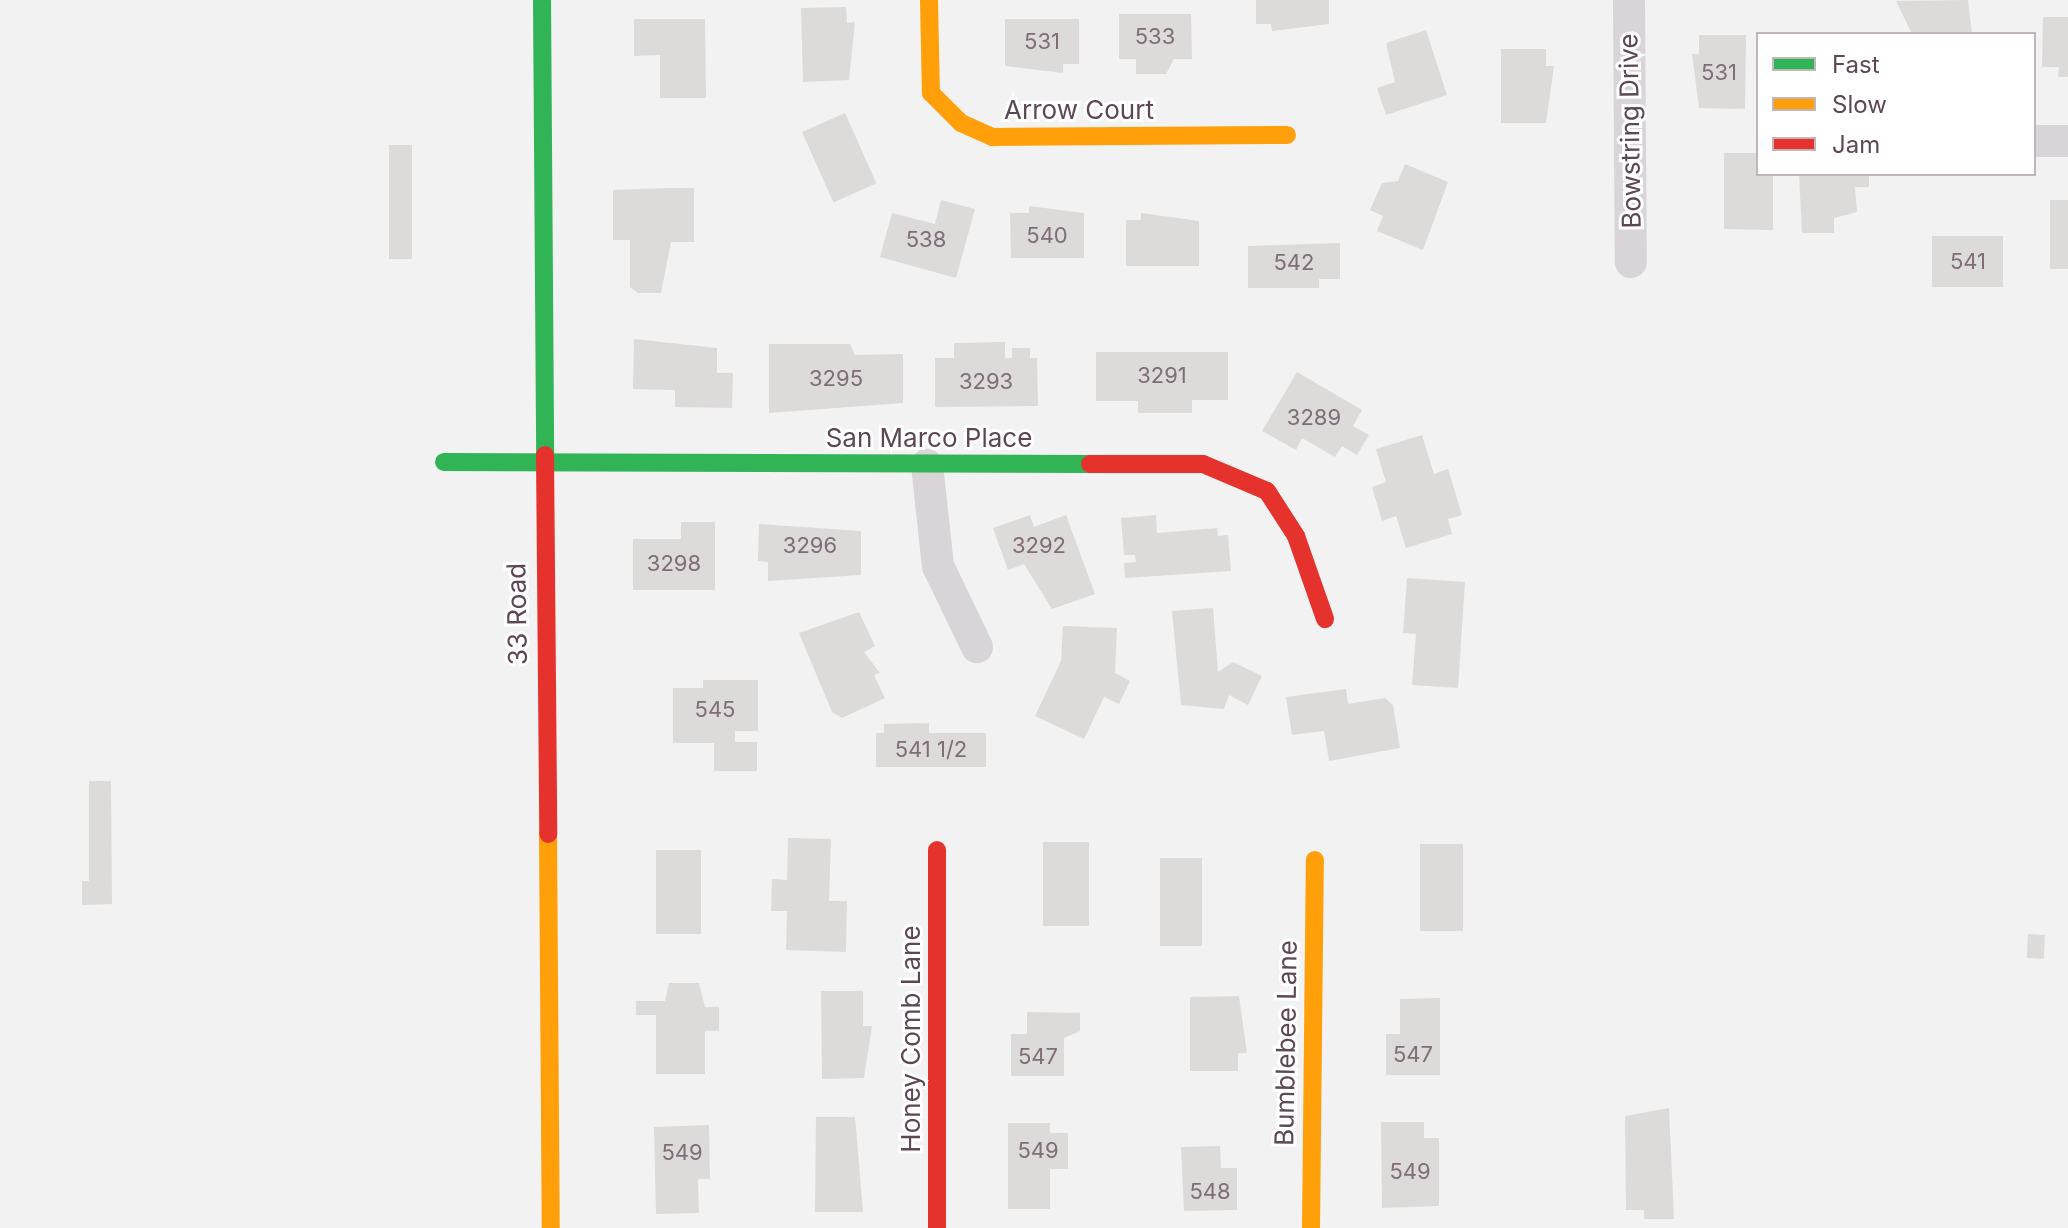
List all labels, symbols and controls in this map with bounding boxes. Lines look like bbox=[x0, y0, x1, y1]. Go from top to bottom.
house number: 533 bbox=[1135, 24, 1175, 50]
house number: 531 bbox=[1024, 29, 1060, 55]
legend bbox=[1756, 32, 2036, 176]
street label: Bowstring Drive bbox=[1613, 33, 1647, 229]
text: Fast bbox=[1832, 50, 1880, 79]
house number: 531 bbox=[1701, 60, 1737, 86]
text: Slow bbox=[1832, 90, 1887, 119]
street label: Arrow Court bbox=[1004, 94, 1154, 126]
text: Jam bbox=[1832, 130, 1880, 159]
house number: 540 bbox=[1026, 223, 1068, 249]
house number: 538 bbox=[906, 227, 946, 253]
house number: 541 bbox=[1950, 249, 1986, 275]
house number: 542 bbox=[1273, 250, 1315, 276]
house number: 3291 bbox=[1137, 363, 1187, 389]
house number: 3295 bbox=[809, 366, 863, 392]
house number: 3293 bbox=[959, 369, 1013, 395]
house number: 3289 bbox=[1287, 405, 1341, 431]
street label: San Marco Place bbox=[826, 422, 1032, 454]
house number: 3296 bbox=[783, 533, 837, 559]
house number: 3292 bbox=[1012, 533, 1066, 559]
house number: 3298 bbox=[647, 551, 701, 577]
street label: 33 Road bbox=[501, 563, 533, 665]
house number: 545 bbox=[695, 697, 735, 723]
house number: 541 1/2 bbox=[895, 737, 967, 763]
street label: Honey Comb Lane bbox=[895, 925, 927, 1153]
street label: Bumblebee Lane bbox=[1269, 940, 1303, 1146]
house number: 547 bbox=[1393, 1042, 1433, 1068]
house number: 547 bbox=[1018, 1044, 1058, 1070]
house number: 549 bbox=[1017, 1138, 1059, 1164]
house number: 549 bbox=[661, 1140, 703, 1166]
house number: 549 bbox=[1389, 1159, 1431, 1185]
house number: 548 bbox=[1189, 1179, 1231, 1205]

